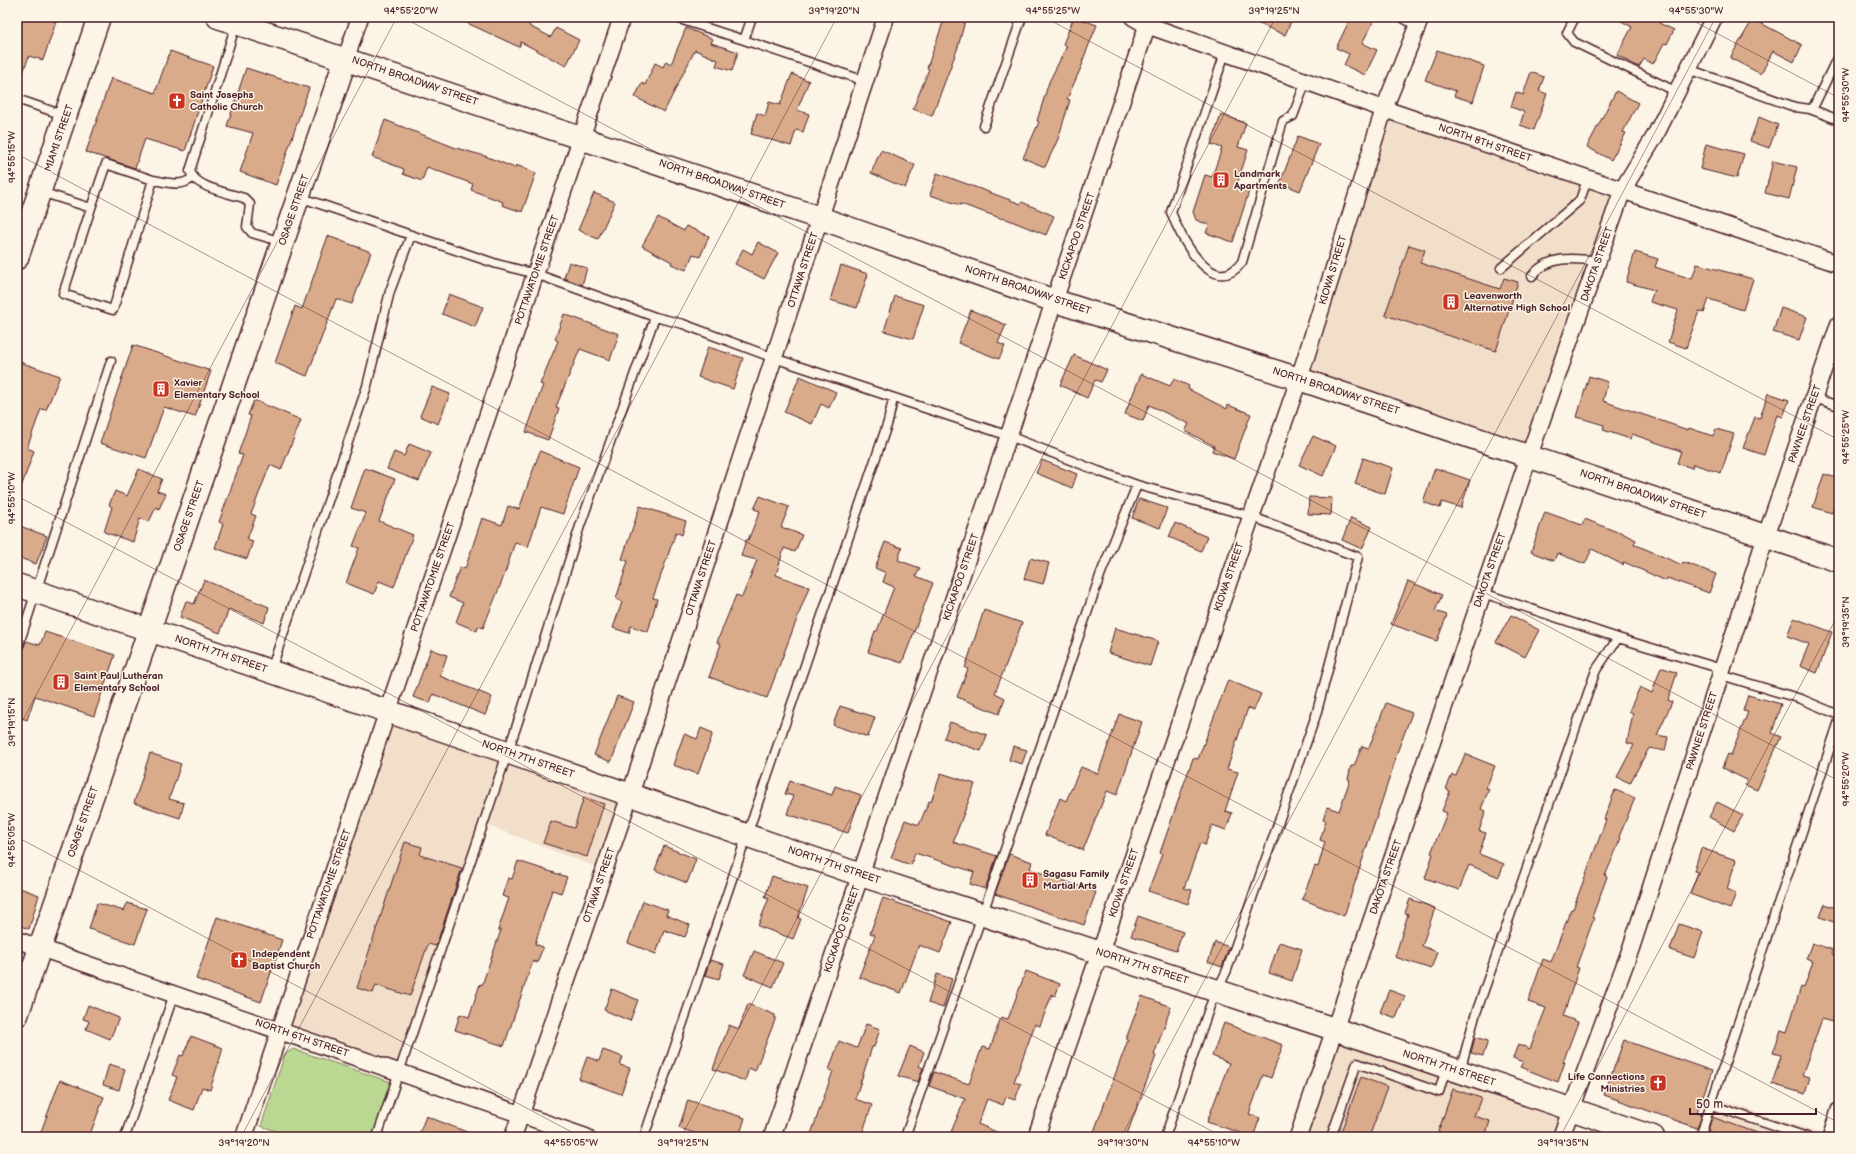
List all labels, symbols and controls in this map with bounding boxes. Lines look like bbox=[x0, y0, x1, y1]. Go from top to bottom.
text: 94°55'20"W bbox=[384, 5, 438, 17]
text: 39°19'20"N bbox=[808, 5, 860, 17]
text: 94°55'25"W bbox=[1026, 5, 1080, 17]
text: 39°19'25"N bbox=[1248, 5, 1300, 17]
text: 94°55'30"W bbox=[1669, 5, 1723, 17]
street label: NORTH BROADWAY STREET bbox=[350, 54, 480, 108]
text: 94°55'30"W bbox=[1840, 68, 1852, 122]
place label: Saint Josephs Catholic Church bbox=[190, 89, 263, 113]
church icon: Saint Josephs Catholic Church bbox=[167, 91, 187, 111]
street label: MIAMI STREET bbox=[42, 103, 76, 173]
street label: NORTH 8TH STREET bbox=[1437, 121, 1533, 165]
text: 94°55'15"W bbox=[6, 131, 18, 183]
street label: NORTH BROADWAY STREET bbox=[657, 157, 787, 211]
place label: Landmark Apartments bbox=[1233, 168, 1287, 192]
building icon: Landmark Apartments bbox=[1211, 170, 1231, 190]
street label: OSAGE STREET bbox=[276, 173, 312, 247]
street label: KICKAPOO STREET bbox=[1056, 191, 1098, 281]
street label: POTTAWATOMIE STREET bbox=[513, 214, 561, 326]
street label: DAKOTA STREET bbox=[1579, 225, 1615, 303]
street label: OTTAWA STREET bbox=[785, 231, 821, 309]
street label: KIOWA STREET bbox=[1317, 234, 1349, 306]
street label: NORTH BROADWAY STREET bbox=[963, 263, 1093, 317]
place label: Leavenworth Alternative High School bbox=[1463, 290, 1570, 314]
building icon: Leavenworth Alternative High School bbox=[1441, 292, 1461, 312]
street label: NORTH BROADWAY STREET bbox=[1271, 365, 1401, 417]
place label: Xavier Elementary School bbox=[174, 377, 260, 401]
building icon: Xavier Elementary School bbox=[151, 379, 171, 399]
street label: PAWNEE STREET bbox=[1786, 383, 1824, 465]
text: 94°55'25"W bbox=[1840, 410, 1852, 464]
street label: NORTH BROADWAY STREET bbox=[1578, 467, 1708, 521]
text: 94°55'10"W bbox=[6, 472, 18, 524]
street label: OSAGE STREET bbox=[171, 479, 207, 553]
street label: POTTAWATOMIE STREET bbox=[409, 521, 457, 633]
street label: DAKOTA STREET bbox=[1472, 531, 1508, 609]
street label: KICKAPOO STREET bbox=[940, 532, 982, 622]
street label: OTTAWA STREET bbox=[683, 539, 719, 617]
street label: KIOWA STREET bbox=[1212, 541, 1246, 613]
text: 39°19'35"N bbox=[1840, 596, 1852, 648]
street label: NORTH 7TH STREET bbox=[173, 633, 269, 675]
place label: Saint Paul Lutheran Elementary School bbox=[74, 670, 163, 694]
building icon: Saint Paul Lutheran Elementary School bbox=[51, 672, 71, 692]
street label: PAWNEE STREET bbox=[1684, 690, 1720, 772]
text: 39°19'15"N bbox=[6, 697, 18, 747]
street label: NORTH 7TH STREET bbox=[480, 738, 576, 780]
text: 94°55'20"W bbox=[1840, 752, 1852, 806]
street label: OSAGE STREET bbox=[65, 785, 101, 859]
text: 94°55'05"W bbox=[6, 813, 18, 867]
street label: POTTAWATOMIE STREET bbox=[305, 828, 353, 940]
street label: DAKOTA STREET bbox=[1368, 838, 1404, 916]
street label: NORTH 7TH STREET bbox=[786, 844, 882, 886]
street label: OTTAWA STREET bbox=[581, 846, 617, 924]
street label: KIOWA STREET bbox=[1107, 847, 1141, 919]
place label: Sagasu Family Martial Arts bbox=[1043, 868, 1109, 892]
building icon: Sagasu Family Martial Arts bbox=[1020, 870, 1040, 890]
street label: KICKAPOO STREET bbox=[821, 884, 863, 974]
street label: NORTH 7TH STREET bbox=[1094, 945, 1190, 987]
place label: Independent Baptist Church bbox=[252, 948, 320, 972]
church icon: Independent Baptist Church bbox=[229, 950, 249, 970]
street label: NORTH 6TH STREET bbox=[254, 1016, 350, 1060]
street label: NORTH 7TH STREET bbox=[1401, 1047, 1497, 1089]
place label: Life Connections Ministries bbox=[1568, 1071, 1645, 1095]
church icon: Life Connections Ministries bbox=[1648, 1073, 1668, 1093]
scale bar bbox=[1690, 1090, 1816, 1116]
text: 50 m bbox=[1696, 1097, 1723, 1112]
text: 39°19'20"N bbox=[218, 1137, 270, 1149]
text: 94°55'05"W bbox=[544, 1137, 598, 1149]
text: 39°19'25"N bbox=[657, 1137, 709, 1149]
text: 39°19'30"N bbox=[1097, 1137, 1149, 1149]
text: 94°55'10"W bbox=[1188, 1137, 1240, 1149]
text: 39°19'35"N bbox=[1537, 1137, 1589, 1149]

